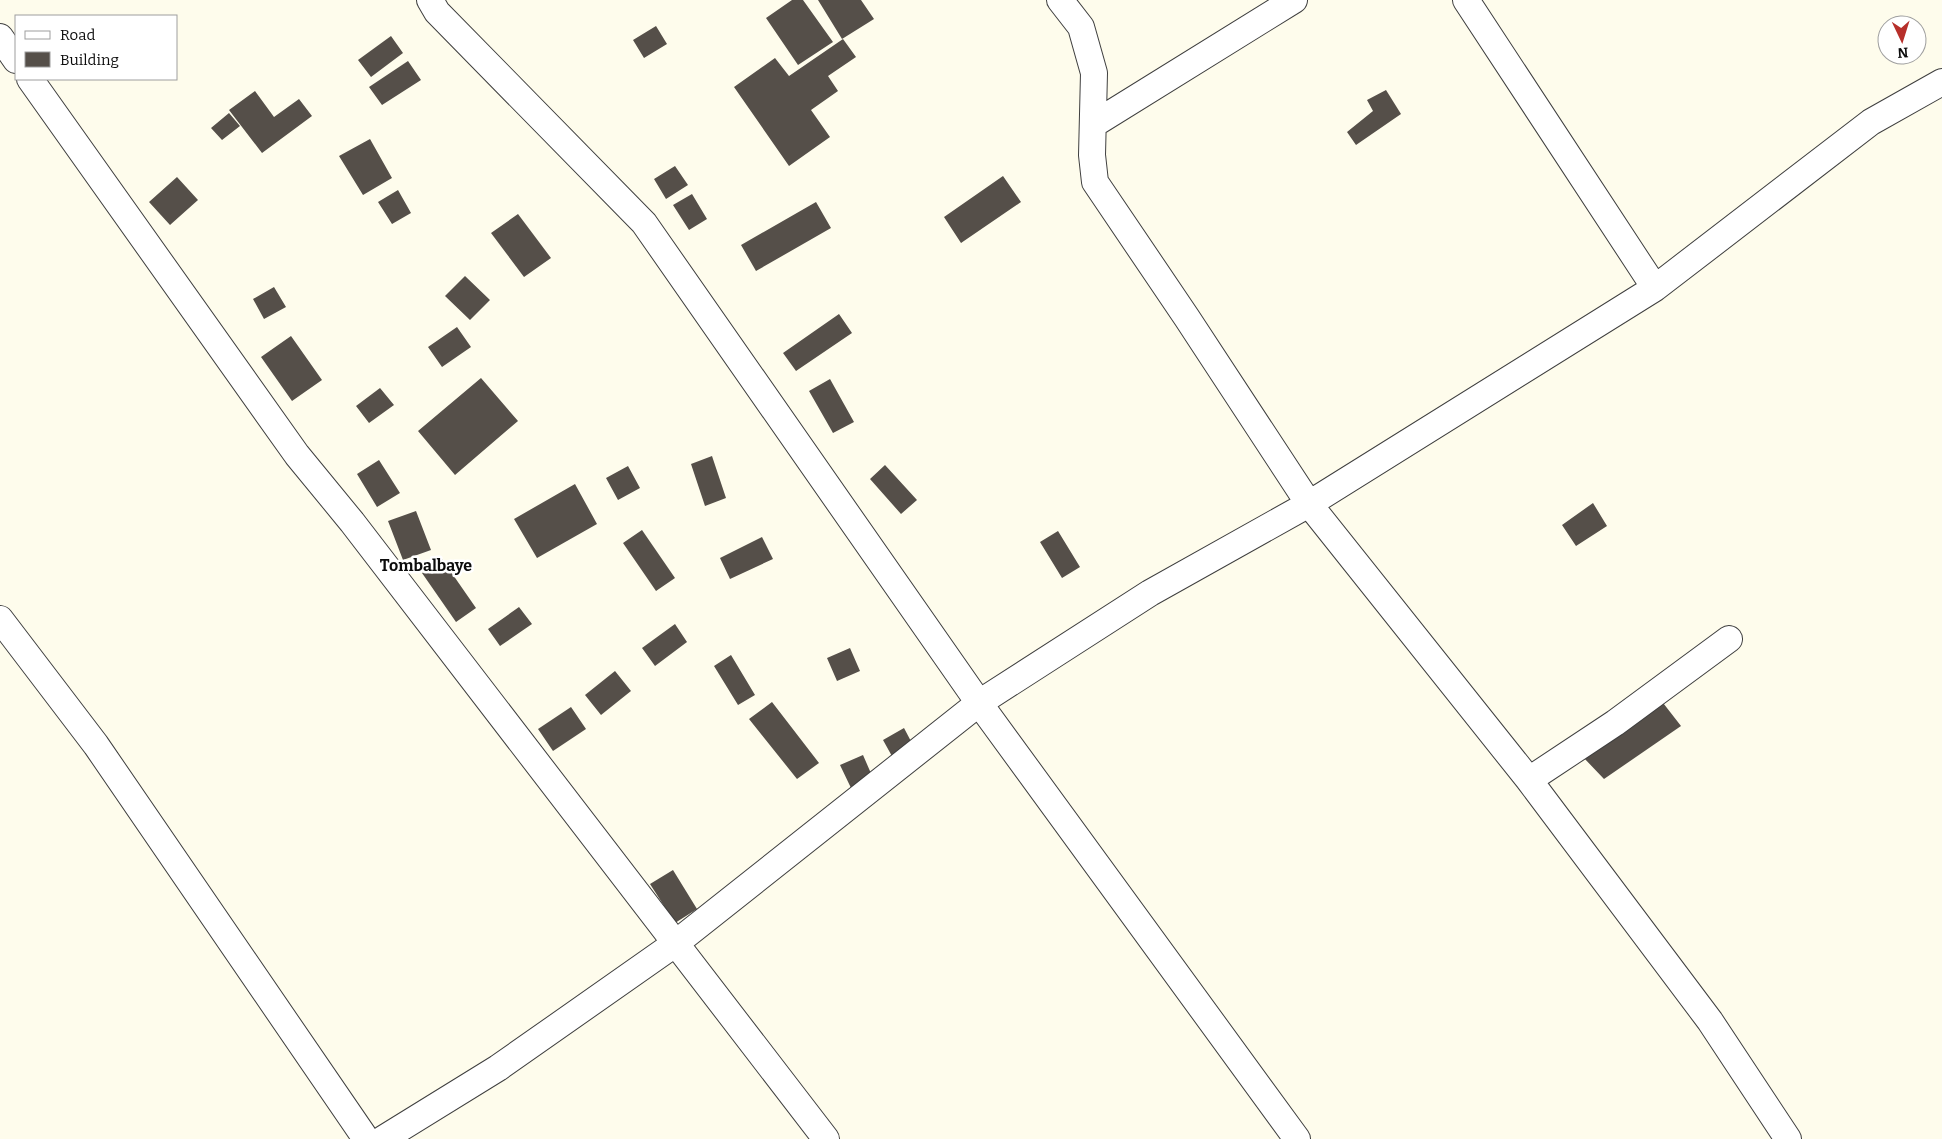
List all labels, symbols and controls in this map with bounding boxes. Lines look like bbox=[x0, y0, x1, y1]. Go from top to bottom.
legend bbox=[15, 15, 178, 80]
north arrow bbox=[1877, 15, 1927, 65]
text: Road bbox=[60, 26, 95, 44]
text: N bbox=[1897, 44, 1909, 61]
text: Building bbox=[60, 51, 119, 69]
district label: Tombalbaye bbox=[380, 556, 472, 575]

